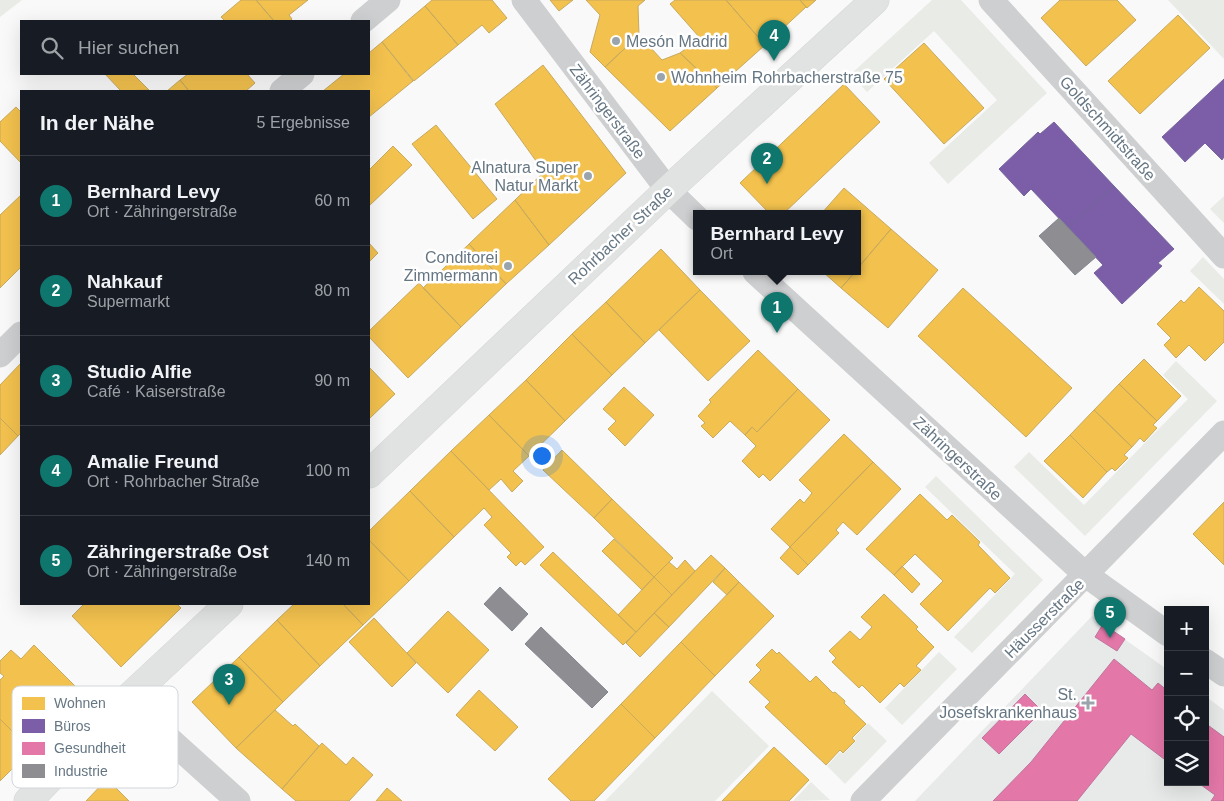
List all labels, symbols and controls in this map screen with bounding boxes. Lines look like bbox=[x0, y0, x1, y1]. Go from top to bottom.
search box bbox=[20, 20, 370, 75]
pin: 4 bbox=[758, 20, 790, 61]
place label: Mesón Madrid bbox=[626, 33, 727, 50]
icon: search bbox=[38, 34, 66, 62]
marker: Mesón Madrid bbox=[610, 35, 622, 47]
text: Hier suchen bbox=[78, 37, 179, 58]
street label: Zähringerstraße bbox=[567, 61, 649, 162]
place label: Wohnheim Rohrbacherstraße 75 bbox=[671, 69, 903, 86]
marker: Wohnheim Rohrbacherstraße 75 bbox=[655, 71, 667, 83]
street label: Goldschmidtstraße bbox=[1056, 73, 1159, 184]
text: In der Nähe bbox=[40, 111, 154, 134]
text: 5 Ergebnisse bbox=[257, 114, 350, 131]
pin: 2 bbox=[751, 143, 783, 184]
place label: Alnatura Super Natur Markt bbox=[471, 159, 579, 194]
marker: Alnatura Super Natur Markt bbox=[582, 170, 594, 182]
text: Bernhard Levy bbox=[87, 181, 220, 202]
street label: Rohrbacher Straße bbox=[565, 183, 676, 288]
text: 1 bbox=[52, 192, 60, 209]
text: 60 m bbox=[314, 192, 350, 209]
text: Ort · Zähringerstraße bbox=[87, 203, 237, 220]
popup bbox=[693, 210, 861, 275]
text: Bernhard Levy bbox=[710, 223, 844, 244]
text: Ort bbox=[710, 245, 733, 262]
place label: Conditorei Zimmermann bbox=[404, 249, 498, 284]
marker: Conditorei Zimmermann bbox=[502, 260, 514, 272]
text: Nahkauf bbox=[87, 271, 162, 292]
text: 2 bbox=[52, 282, 60, 299]
text: 80 m bbox=[314, 282, 350, 299]
pin: 1 bbox=[761, 292, 793, 333]
text: Supermarkt bbox=[87, 293, 170, 310]
text: Studio Alfie bbox=[87, 361, 192, 382]
text: 3 bbox=[52, 372, 60, 389]
text: 90 m bbox=[314, 372, 350, 389]
text: Café · Kaiserstraße bbox=[87, 383, 226, 400]
street label: Zähringerstraße bbox=[910, 413, 1005, 503]
your location bbox=[529, 443, 555, 469]
text: Amalie Freund bbox=[87, 451, 219, 472]
text: 4 bbox=[52, 462, 60, 479]
text: 100 m bbox=[306, 462, 350, 479]
text: Ort · Rohrbacher Straße bbox=[87, 473, 260, 490]
text: Zähringerstraße Ost bbox=[87, 541, 269, 562]
text: 5 bbox=[52, 552, 60, 569]
text: 140 m bbox=[306, 552, 350, 569]
text: Ort · Zähringerstraße bbox=[87, 563, 237, 580]
street label: Häusserstraße bbox=[1001, 575, 1088, 661]
pin: 5 bbox=[1094, 597, 1126, 638]
map controls bbox=[1164, 606, 1209, 786]
button: + bbox=[1164, 606, 1209, 651]
button: − bbox=[1164, 651, 1209, 696]
pin: 3 bbox=[213, 664, 245, 705]
legend bbox=[12, 686, 178, 788]
place label: St. Josefskrankenhaus bbox=[939, 686, 1077, 721]
text: Wohnen bbox=[54, 695, 106, 711]
marker: St. Josefskrankenhaus bbox=[1081, 696, 1095, 710]
button: locate bbox=[1164, 696, 1209, 741]
text: Büros bbox=[54, 718, 91, 734]
text: Gesundheit bbox=[54, 740, 126, 756]
button: layers bbox=[1164, 741, 1209, 786]
text: Industrie bbox=[54, 763, 108, 779]

